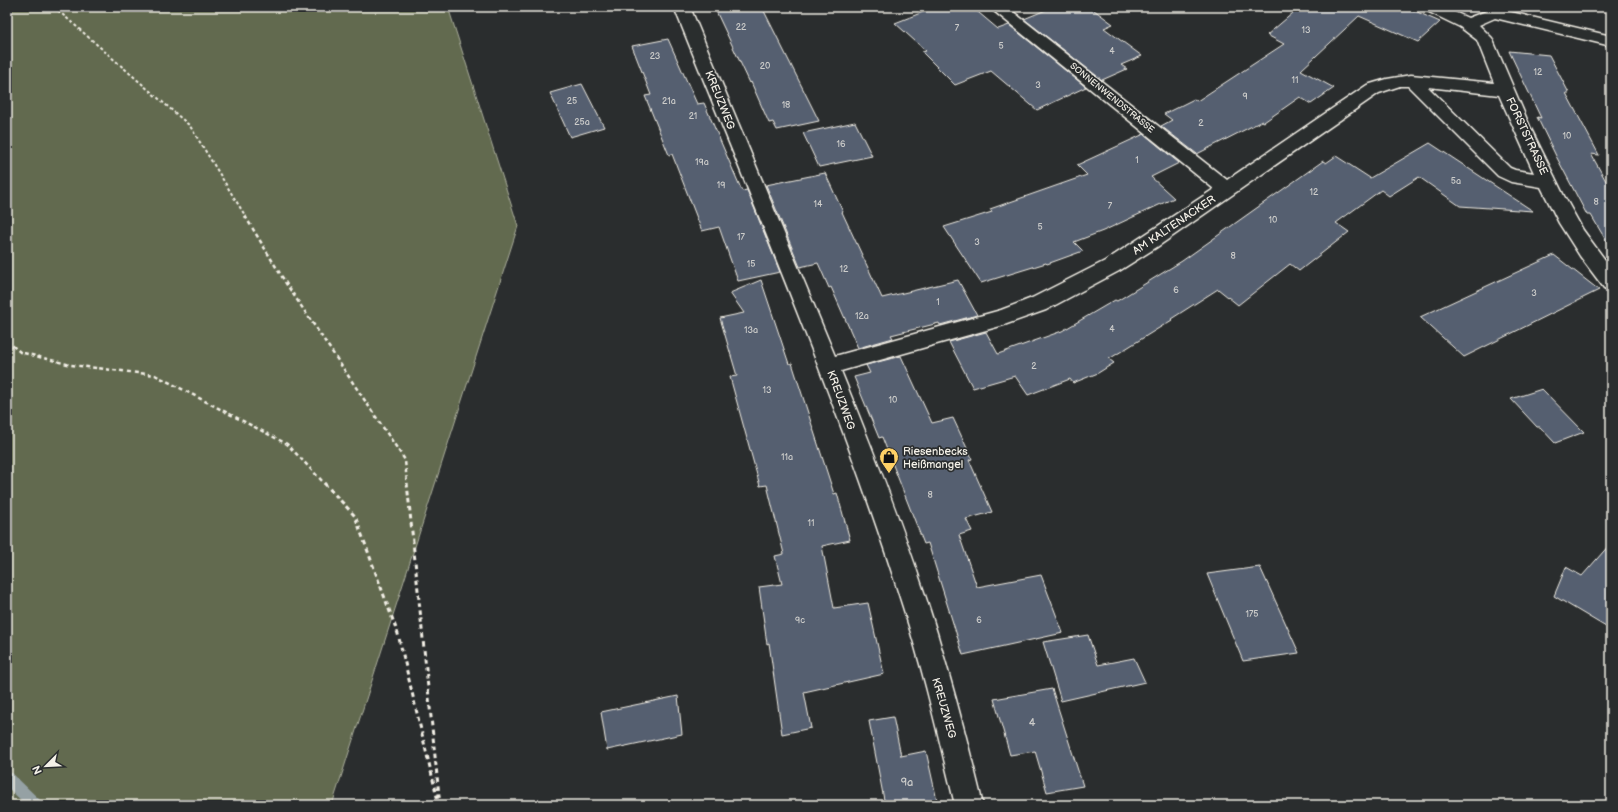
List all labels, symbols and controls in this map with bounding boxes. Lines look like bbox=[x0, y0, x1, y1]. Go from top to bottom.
house number: 22 bbox=[736, 22, 747, 33]
house number: 7 bbox=[955, 23, 960, 34]
house number: 13 bbox=[1301, 25, 1311, 36]
house number: 5 bbox=[998, 41, 1004, 52]
house number: 4 bbox=[1109, 46, 1115, 57]
house number: 23 bbox=[650, 51, 661, 62]
house number: 20 bbox=[760, 61, 770, 72]
street label: SONNENWENDSTRASSE bbox=[1068, 61, 1156, 135]
house number: 12 bbox=[1534, 67, 1543, 78]
street label: KREUZWEG bbox=[702, 69, 738, 131]
house number: 11 bbox=[1292, 75, 1298, 86]
house number: 3 bbox=[1035, 80, 1041, 91]
house number: 9 bbox=[1242, 91, 1248, 102]
street label: FORSTSTRASSE bbox=[1503, 95, 1551, 177]
house number: 25 bbox=[567, 96, 577, 107]
house number: 21a bbox=[662, 96, 676, 107]
house number: 18 bbox=[782, 100, 790, 111]
house number: 21 bbox=[689, 111, 697, 122]
house number: 25a bbox=[574, 117, 590, 128]
house number: 2 bbox=[1198, 118, 1204, 129]
house number: 10 bbox=[1563, 131, 1571, 142]
house number: 16 bbox=[837, 139, 846, 150]
house number: 1 bbox=[1135, 155, 1139, 166]
house number: 19a bbox=[695, 157, 709, 168]
house number: 5a bbox=[1451, 176, 1461, 187]
house number: 19 bbox=[717, 180, 725, 191]
house number: 12 bbox=[1310, 187, 1319, 198]
street label: AM KALTENACKER bbox=[1130, 192, 1218, 257]
house number: 8 bbox=[1593, 197, 1599, 208]
house number: 14 bbox=[814, 199, 823, 210]
house number: 7 bbox=[1108, 201, 1113, 212]
house number: 10 bbox=[1269, 215, 1277, 226]
house number: 5 bbox=[1037, 222, 1043, 233]
house number: 17 bbox=[737, 232, 746, 243]
house number: 3 bbox=[974, 237, 980, 248]
house number: 8 bbox=[1230, 251, 1236, 262]
house number: 15 bbox=[747, 259, 755, 270]
house number: 12 bbox=[840, 264, 849, 275]
house number: 6 bbox=[1173, 285, 1179, 296]
house number: 3 bbox=[1531, 288, 1537, 299]
house number: 1 bbox=[936, 297, 940, 308]
house number: 12a bbox=[855, 311, 869, 322]
house number: 4 bbox=[1109, 324, 1115, 335]
house number: 13a bbox=[744, 325, 758, 336]
house number: 2 bbox=[1031, 361, 1037, 372]
street label: KREUZWEG bbox=[824, 368, 858, 432]
house number: 13 bbox=[762, 385, 772, 396]
house number: 10 bbox=[889, 395, 897, 406]
place label: Riesenbecks Heißmangel bbox=[903, 445, 968, 471]
shop icon: Riesenbecks Heißmangel bbox=[878, 446, 900, 474]
house number: 11a bbox=[781, 452, 793, 463]
house number: 8 bbox=[927, 490, 933, 501]
house number: 11 bbox=[808, 518, 814, 529]
house number: 175 bbox=[1245, 609, 1259, 620]
house number: 9c bbox=[795, 615, 805, 626]
house number: 6 bbox=[976, 615, 982, 626]
street label: KREUZWEG bbox=[929, 676, 959, 740]
house number: 4 bbox=[1029, 716, 1036, 729]
north arrow bbox=[26, 746, 66, 786]
text: N bbox=[30, 763, 45, 776]
house number: 9a bbox=[901, 776, 913, 789]

